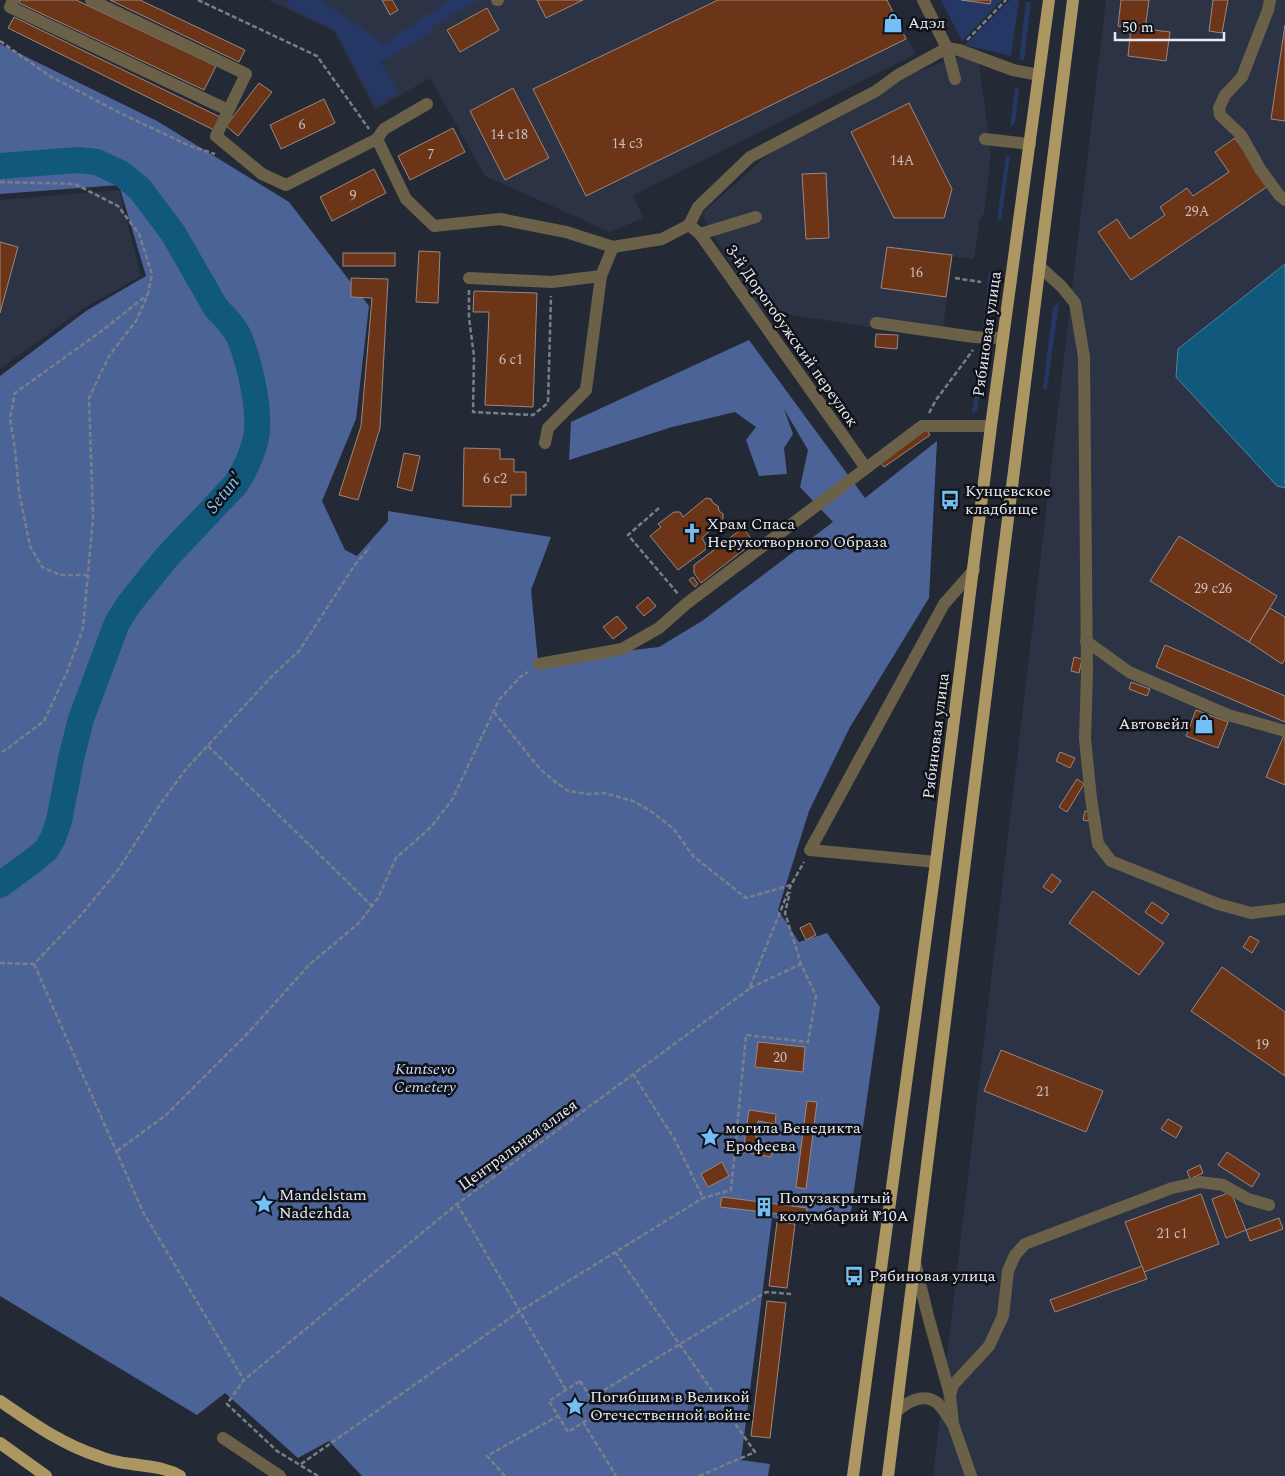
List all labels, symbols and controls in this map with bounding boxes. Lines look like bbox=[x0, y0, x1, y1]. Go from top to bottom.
scale bar bbox=[1115, 10, 1224, 42]
place label: Адэл bbox=[908, 11, 945, 35]
shop icon: Адэл bbox=[882, 12, 904, 34]
text: 50 m bbox=[1122, 16, 1154, 39]
house number: 6 bbox=[299, 114, 306, 135]
house number: 14 с18 bbox=[490, 124, 528, 145]
house number: 14 с3 bbox=[611, 133, 643, 154]
house number: 7 bbox=[428, 144, 435, 165]
house number: 14А bbox=[890, 150, 915, 171]
house number: 9 bbox=[350, 185, 357, 206]
house number: 29А bbox=[1185, 201, 1210, 222]
street label: 3-й Дорогобужский переулок bbox=[720, 240, 864, 432]
house number: 16 bbox=[909, 262, 923, 283]
street label: Рябиновая улица bbox=[966, 269, 1008, 398]
house number: 6 с1 bbox=[499, 349, 523, 370]
water label: Setun' bbox=[199, 466, 249, 519]
house number: 6 с2 bbox=[483, 468, 507, 489]
place label: Кунцевское кладбище bbox=[965, 479, 1051, 521]
bus stop icon: Кунцевское кладбище bbox=[939, 489, 961, 511]
place label: Храм Спаса Нерукотворного Образа bbox=[707, 512, 887, 554]
church icon: Храм Спаса Нерукотворного Образа bbox=[681, 522, 703, 544]
house number: 29 с26 bbox=[1194, 578, 1232, 599]
street label: Рябиновая улица bbox=[916, 672, 956, 800]
place label: Автовейл bbox=[1119, 712, 1189, 736]
shop icon: Автовейл bbox=[1193, 713, 1215, 735]
house number: 19 bbox=[1255, 1034, 1269, 1055]
house number: 20 bbox=[773, 1047, 787, 1068]
park label: Kuntsevo Cemetery bbox=[394, 1057, 456, 1099]
house number: 21 bbox=[1036, 1081, 1050, 1102]
street label: Центральная аллея bbox=[453, 1093, 583, 1197]
place label: могила Венедикта Ерофеева bbox=[725, 1116, 861, 1158]
place icon: могила Венедикта Ерофеева bbox=[699, 1126, 721, 1148]
place label: Mandelstam Nadezhda bbox=[279, 1183, 367, 1225]
place label: Полузакрытый колумбарий №10А bbox=[779, 1186, 909, 1228]
place icon: Mandelstam Nadezhda bbox=[253, 1193, 275, 1215]
building icon: Полузакрытый колумбарий №10А bbox=[753, 1196, 775, 1218]
house number: 21 с1 bbox=[1156, 1223, 1188, 1244]
place label: Рябиновая улица bbox=[869, 1264, 996, 1288]
bus stop icon: Рябиновая улица bbox=[843, 1265, 865, 1287]
place label: Погибшим в Великой Отечественной войне bbox=[590, 1385, 751, 1427]
place icon: Погибшим в Великой Отечественной войне bbox=[564, 1395, 586, 1417]

